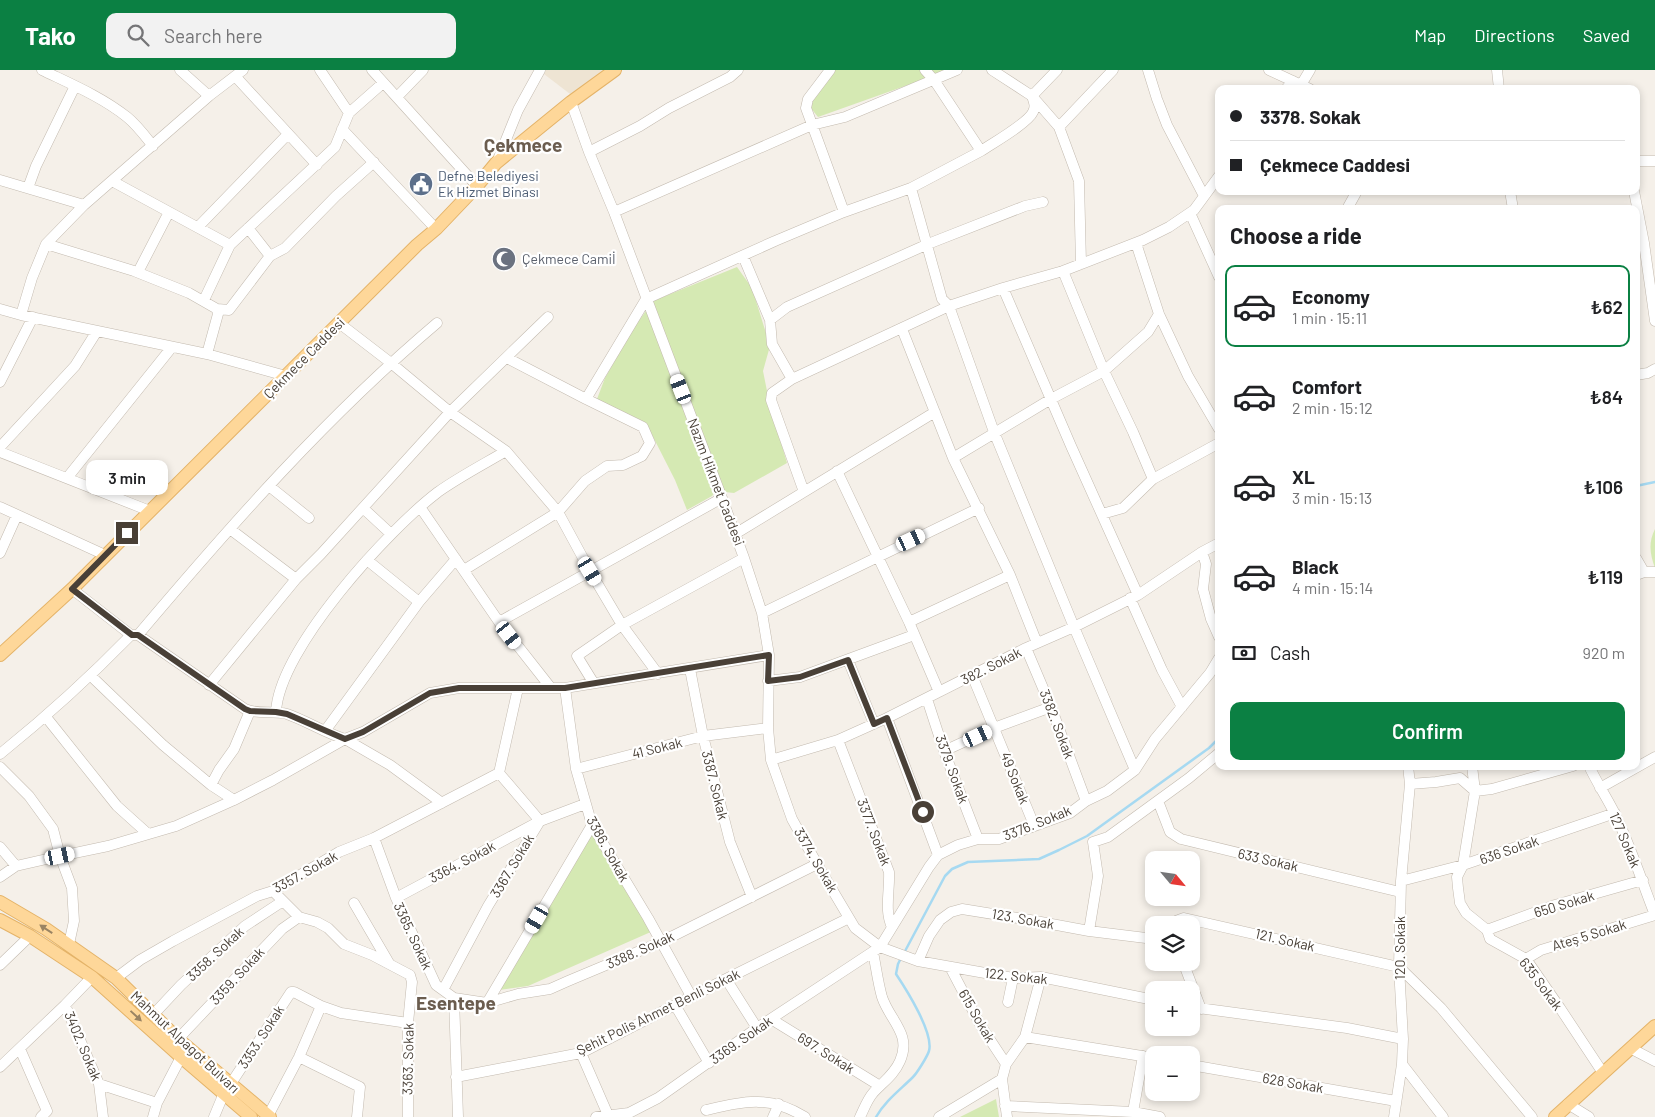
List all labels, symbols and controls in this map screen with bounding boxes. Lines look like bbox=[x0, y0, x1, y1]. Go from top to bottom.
search box bbox=[106, 13, 456, 58]
text: Tako bbox=[25, 21, 76, 50]
icon: search bbox=[124, 21, 152, 49]
text: Search here bbox=[164, 24, 263, 47]
text: Map bbox=[1414, 24, 1446, 46]
text: Directions bbox=[1474, 24, 1555, 46]
text: Saved bbox=[1583, 24, 1630, 46]
text: 3378. Sokak bbox=[1260, 105, 1361, 128]
district label: Çekmece bbox=[484, 133, 562, 156]
text: Çekmece Caddesi bbox=[1260, 153, 1410, 176]
place label: Defne Belediyesi Ek Hizmet Binası bbox=[438, 167, 539, 200]
public building icon: Defne Belediyesi Ek Hizmet Binası bbox=[408, 171, 434, 197]
text: Choose a ride bbox=[1230, 222, 1362, 248]
mosque icon: Çekmece Camiİ bbox=[491, 246, 517, 272]
place label: Çekmece Camiİ bbox=[522, 250, 616, 267]
icon: car bbox=[1232, 284, 1277, 329]
text: Economy bbox=[1292, 285, 1370, 308]
text: ₺62 bbox=[1590, 295, 1623, 318]
text: 1 min · 15:11 bbox=[1292, 308, 1367, 327]
street label: Çekmece Caddesi bbox=[259, 313, 348, 402]
car bbox=[668, 372, 693, 406]
icon: car bbox=[1232, 374, 1277, 419]
text: Comfort bbox=[1292, 375, 1362, 398]
text: ₺84 bbox=[1590, 385, 1623, 408]
text: 2 min · 15:12 bbox=[1292, 398, 1373, 417]
street label: Nazım Hikmet Caddesi bbox=[684, 416, 749, 548]
callout: 3 min bbox=[86, 460, 168, 496]
icon: car bbox=[1232, 464, 1277, 509]
text: XL bbox=[1292, 465, 1315, 488]
text: 3 min bbox=[108, 468, 146, 487]
text: ₺106 bbox=[1583, 475, 1623, 498]
text: 3 min · 15:13 bbox=[1292, 488, 1372, 507]
route end bbox=[116, 522, 138, 544]
car bbox=[894, 527, 927, 553]
car bbox=[575, 554, 604, 588]
icon: car bbox=[1232, 554, 1277, 599]
text: Black bbox=[1292, 555, 1339, 578]
text: ₺119 bbox=[1587, 565, 1623, 588]
text: 4 min · 15:14 bbox=[1292, 578, 1373, 597]
car bbox=[493, 619, 524, 651]
icon: cash bbox=[1230, 639, 1258, 667]
text: Cash bbox=[1270, 641, 1311, 664]
street label: 382. Sokak bbox=[958, 643, 1024, 688]
text: 920 m bbox=[1583, 643, 1625, 662]
street label: 3382. Sokak bbox=[1036, 687, 1078, 761]
button: Confirm bbox=[1230, 702, 1625, 760]
car bbox=[961, 723, 994, 749]
street label: 3379. Sokak bbox=[932, 732, 973, 806]
street label: 41 Sokak bbox=[630, 733, 684, 762]
street label: 3387. Sokak bbox=[699, 748, 732, 822]
street label: 49 Sokak bbox=[997, 749, 1034, 806]
street label: 3377. Sokak bbox=[854, 796, 895, 868]
route start bbox=[912, 801, 934, 823]
street label: 3376. Sokak bbox=[1000, 801, 1073, 844]
street label: 127 Sokak bbox=[1606, 809, 1645, 870]
street label: 3386. Sokak bbox=[583, 813, 633, 885]
street label: 3374. Sokak bbox=[791, 824, 842, 895]
street label: 3367. Sokak bbox=[486, 831, 537, 901]
street label: 636 Sokak bbox=[1477, 832, 1541, 868]
street label: 3364. Sokak bbox=[426, 837, 498, 886]
street label: 633 Sokak bbox=[1236, 844, 1300, 875]
car bbox=[43, 846, 76, 866]
street label: 3357. Sokak bbox=[270, 847, 340, 896]
north arrow bbox=[1145, 851, 1200, 906]
map controls bbox=[1145, 851, 1200, 1101]
street label: 650 Sokak bbox=[1532, 886, 1596, 921]
street label: 3365. Sokak bbox=[390, 899, 436, 972]
car bbox=[523, 902, 550, 936]
street label: 123. Sokak bbox=[991, 905, 1056, 932]
street label: Ateş 5 Sokak bbox=[1550, 915, 1628, 954]
button: layers bbox=[1145, 916, 1200, 971]
street label: 120. Sokak bbox=[1391, 916, 1408, 980]
street label: 3358. Sokak bbox=[182, 923, 247, 985]
one-way arrow bbox=[40, 924, 53, 934]
street label: 121. Sokak bbox=[1254, 924, 1317, 955]
street label: 3388. Sokak bbox=[603, 927, 676, 972]
street label: 3359. Sokak bbox=[206, 943, 268, 1008]
street label: 635 Sokak bbox=[1516, 954, 1567, 1013]
street label: 122. Sokak bbox=[984, 964, 1049, 987]
street label: Şehit Polis Ahmet Benli Sokak bbox=[573, 965, 742, 1059]
button: + bbox=[1145, 981, 1200, 1036]
street label: 615 Sokak bbox=[955, 986, 999, 1045]
street label: Mahmut Alpagot Bulvarı bbox=[128, 987, 243, 1096]
district label: Esentepe bbox=[416, 991, 496, 1014]
street label: 3353. Sokak bbox=[234, 1002, 287, 1072]
street label: 3402. Sokak bbox=[61, 1008, 106, 1083]
one-way arrow bbox=[130, 1010, 142, 1022]
street label: 3369. Sokak bbox=[706, 1012, 775, 1067]
street label: 3363. Sokak bbox=[398, 1023, 417, 1095]
street label: 697. Sokak bbox=[795, 1028, 858, 1077]
button: − bbox=[1145, 1046, 1200, 1101]
street label: 628 Sokak bbox=[1261, 1069, 1325, 1096]

